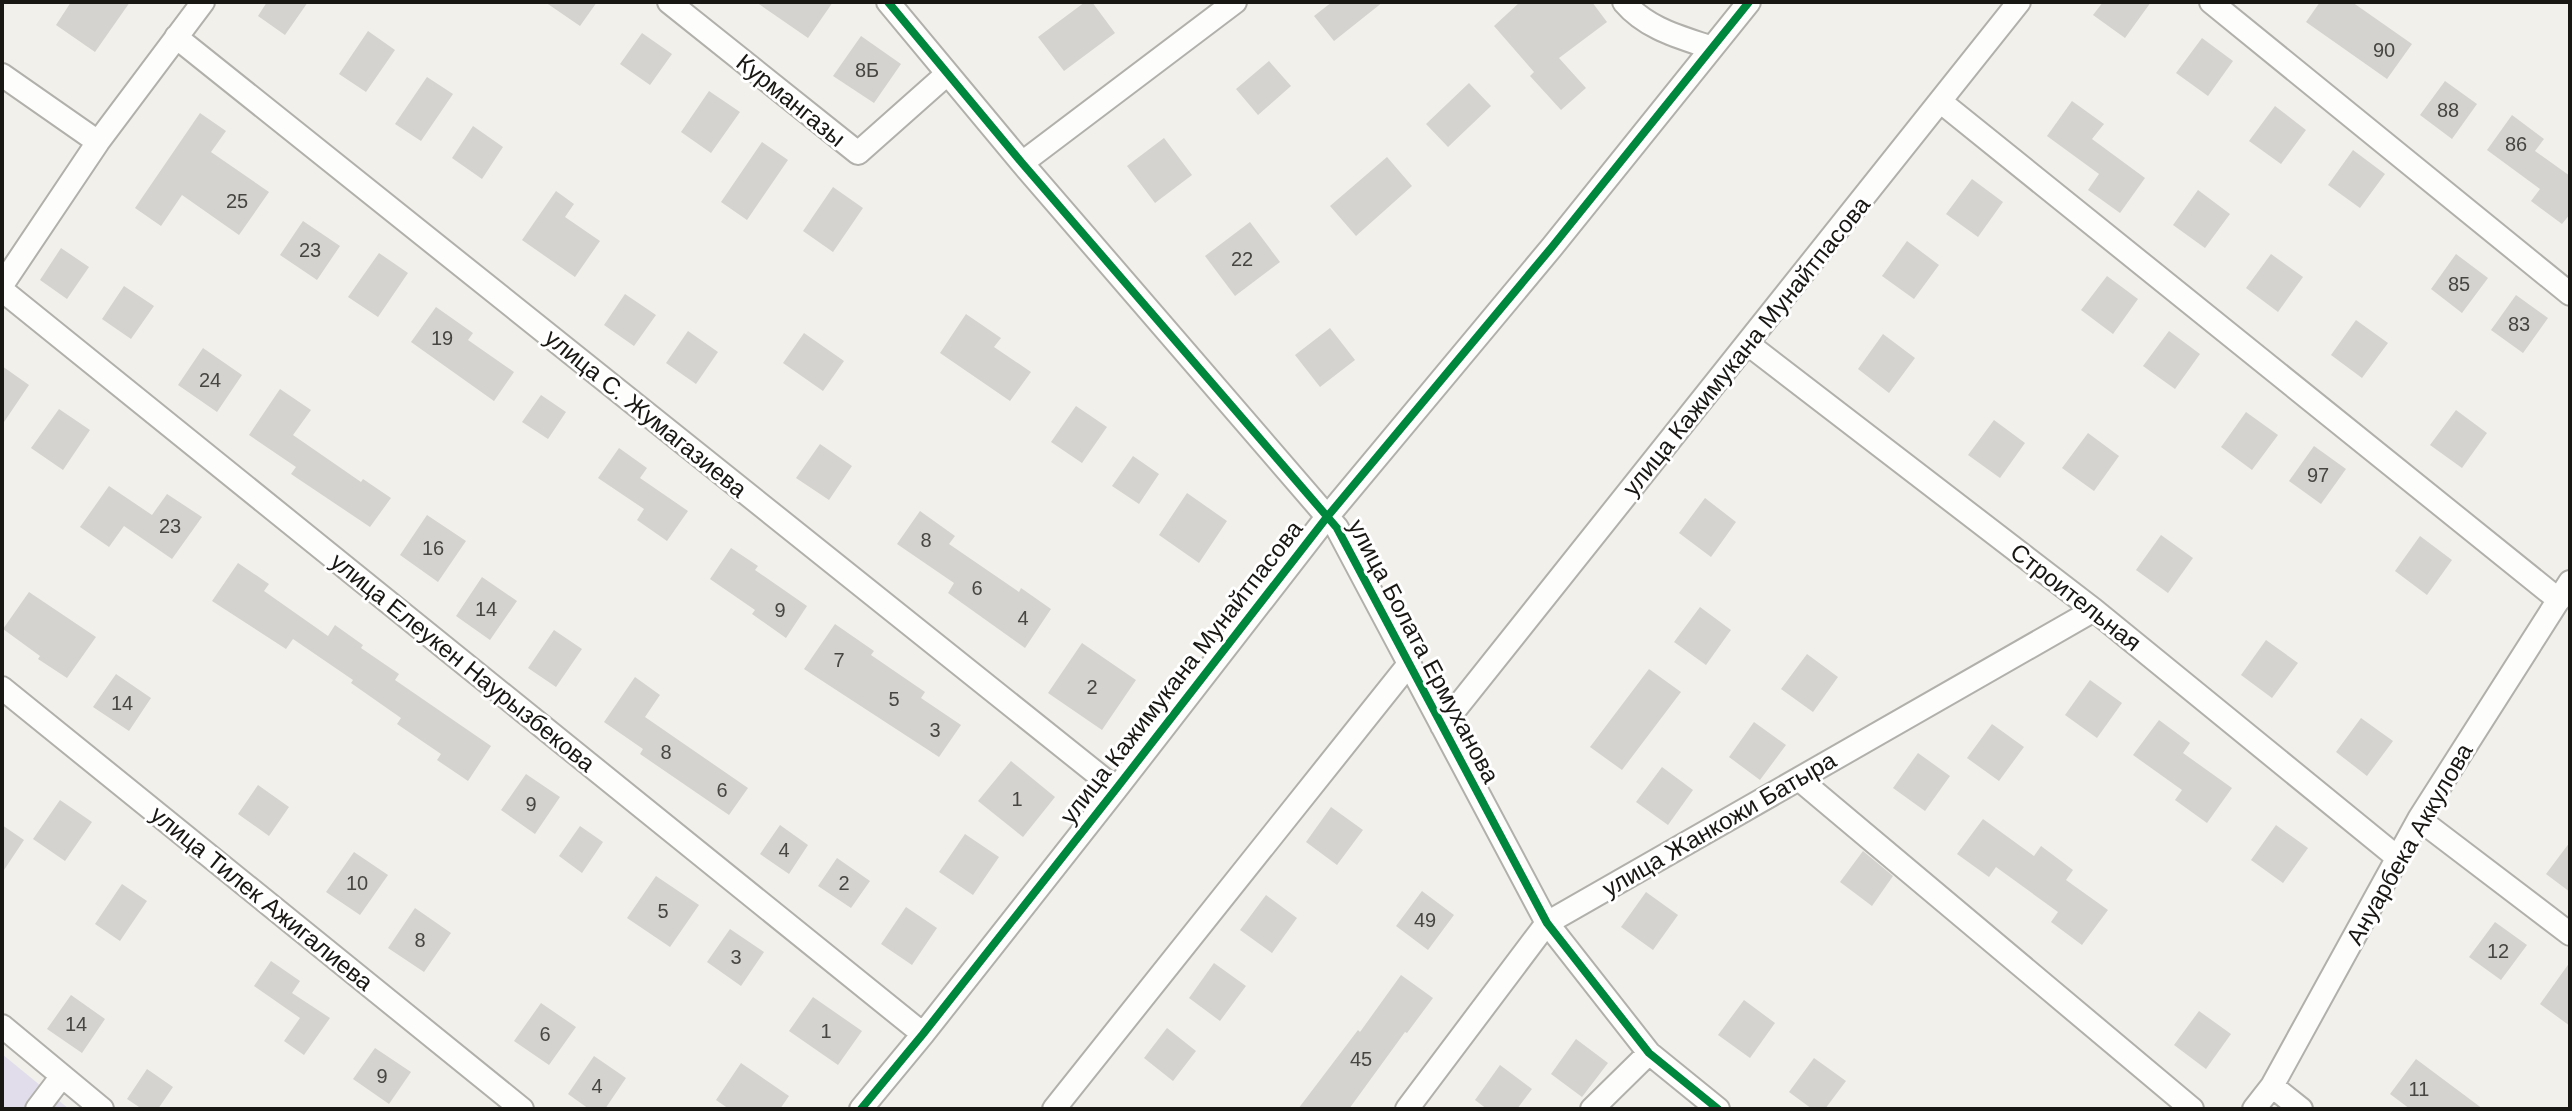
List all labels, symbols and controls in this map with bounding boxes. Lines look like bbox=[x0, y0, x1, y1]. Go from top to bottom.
house number: 90 bbox=[2373, 39, 2395, 61]
street label: Курмангазы bbox=[731, 48, 851, 152]
house number: 8Б bbox=[855, 59, 879, 81]
house number: 88 bbox=[2437, 99, 2459, 121]
house number: 86 bbox=[2505, 133, 2527, 155]
house number: 25 bbox=[226, 190, 248, 212]
street label: улица Кажимукана Мунайтпасова bbox=[1617, 191, 1875, 501]
house number: 23 bbox=[299, 239, 321, 261]
house number: 22 bbox=[1231, 248, 1253, 270]
house number: 85 bbox=[2448, 273, 2470, 295]
house number: 83 bbox=[2508, 313, 2530, 335]
street label: улица С. Жумагазиева bbox=[540, 323, 753, 503]
house number: 19 bbox=[431, 327, 453, 349]
house number: 24 bbox=[199, 369, 221, 391]
house number: 97 bbox=[2307, 464, 2329, 486]
house number: 23 bbox=[159, 515, 181, 537]
street label: улица Кажимукана Мунайтпасова bbox=[1054, 515, 1308, 829]
street label: улица Болата Ермуханова bbox=[1343, 515, 1505, 788]
house number: 8 bbox=[920, 529, 932, 551]
house number: 16 bbox=[422, 537, 444, 559]
street label: Строительная bbox=[2006, 538, 2146, 656]
street label: улица Елеукен Наурызбекова bbox=[325, 547, 601, 777]
house number: 6 bbox=[971, 577, 983, 599]
house number: 14 bbox=[475, 598, 497, 620]
house number: 9 bbox=[774, 599, 786, 621]
house number: 4 bbox=[1017, 607, 1029, 629]
house number: 7 bbox=[833, 649, 845, 671]
house number: 2 bbox=[1086, 676, 1098, 698]
house number: 5 bbox=[888, 688, 900, 710]
house number: 14 bbox=[111, 692, 133, 714]
house number: 3 bbox=[929, 719, 941, 741]
street label: Ануарбека Аккулова bbox=[2340, 738, 2478, 949]
house number: 8 bbox=[660, 741, 672, 763]
street label: улица Жанкожи Батыра bbox=[1597, 746, 1841, 902]
house number: 6 bbox=[716, 779, 728, 801]
house number: 1 bbox=[1011, 788, 1023, 810]
house number: 9 bbox=[525, 793, 537, 815]
street label: улица Тилек Ажигалиева bbox=[146, 800, 379, 996]
house number: 4 bbox=[778, 839, 790, 861]
house number: 10 bbox=[346, 872, 368, 894]
house number: 2 bbox=[838, 872, 850, 894]
house number: 5 bbox=[657, 900, 669, 922]
house number: 49 bbox=[1414, 909, 1436, 931]
house number: 8 bbox=[414, 929, 426, 951]
house number: 12 bbox=[2487, 940, 2509, 962]
house number: 3 bbox=[730, 946, 742, 968]
house number: 14 bbox=[65, 1013, 87, 1035]
house number: 1 bbox=[820, 1020, 832, 1042]
house number: 6 bbox=[539, 1023, 551, 1045]
house number: 45 bbox=[1350, 1048, 1372, 1070]
house number: 9 bbox=[376, 1065, 388, 1087]
house number: 4 bbox=[591, 1075, 603, 1097]
house number: 11 bbox=[2409, 1078, 2429, 1100]

